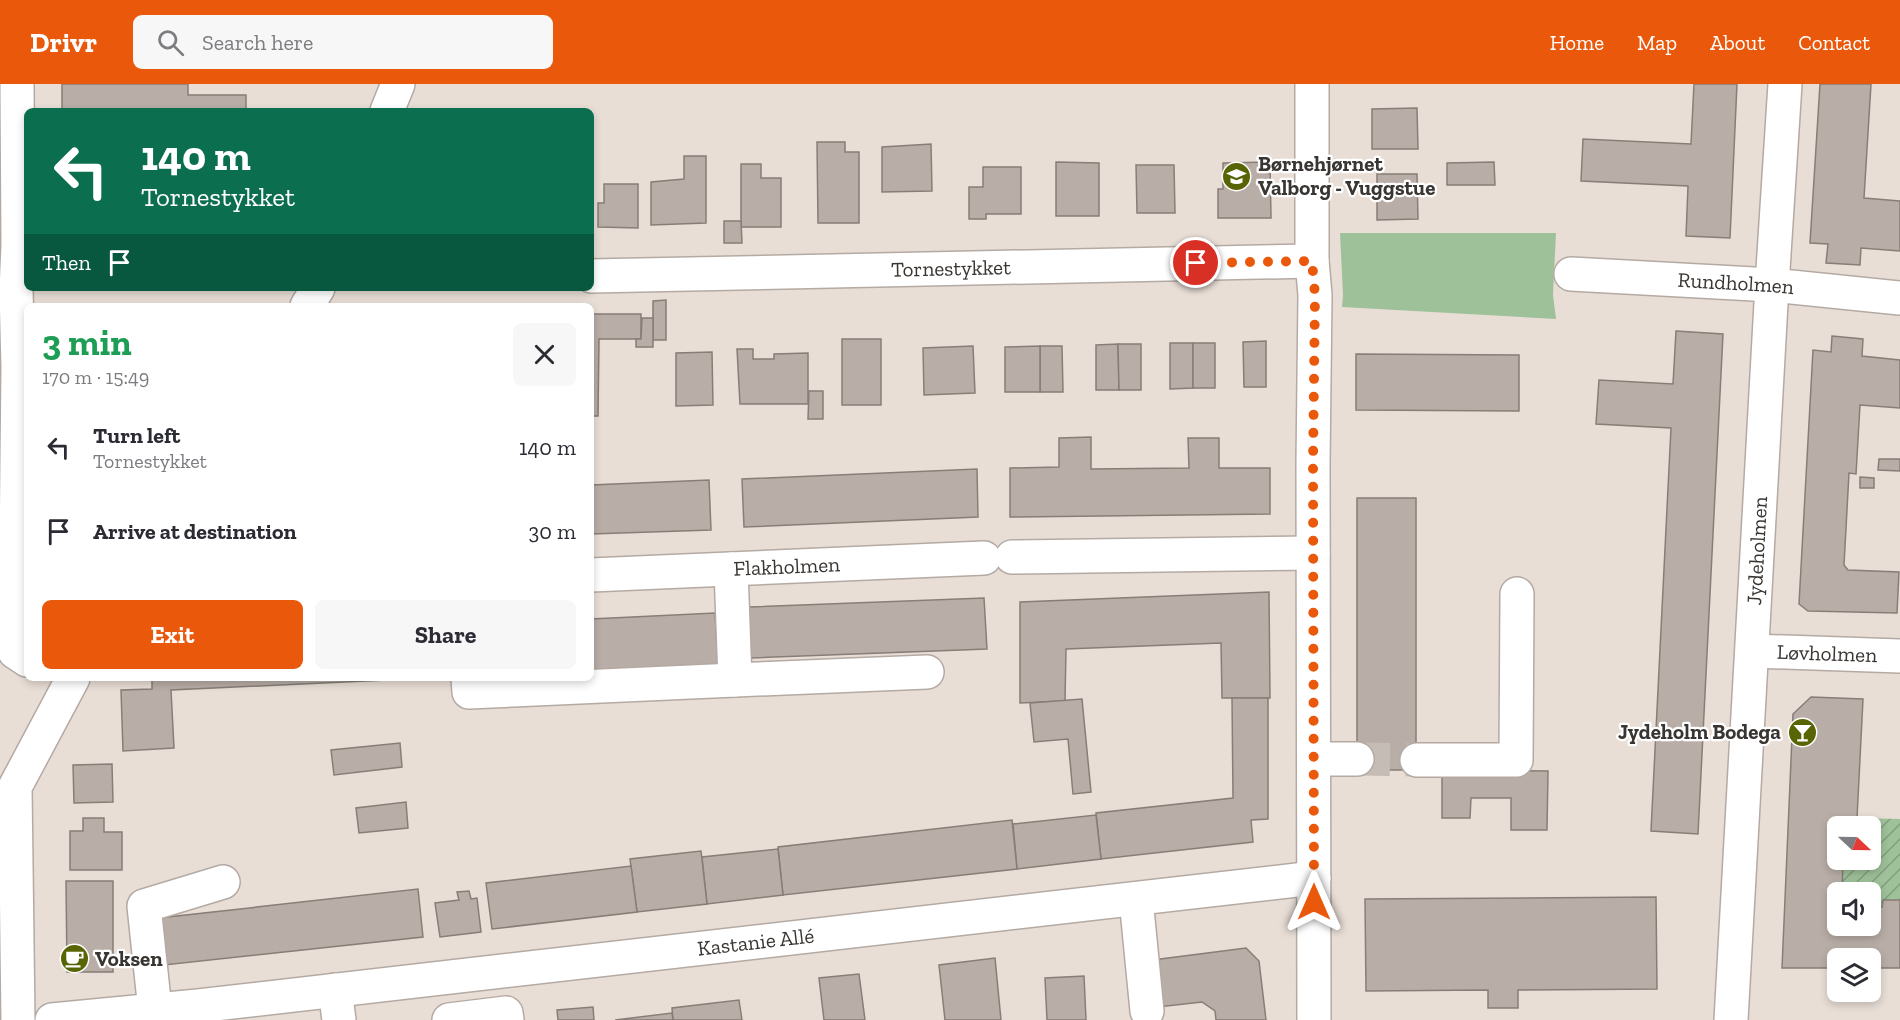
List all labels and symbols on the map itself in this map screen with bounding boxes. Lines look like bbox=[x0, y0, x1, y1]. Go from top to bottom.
place label: Børnehjørnet Valborg - Vuggstue bbox=[1258, 151, 1435, 200]
school or university icon: Børnehjørnet Valborg - Vuggstue bbox=[1221, 160, 1253, 192]
pin bbox=[1170, 237, 1221, 288]
street label: Tornestykket bbox=[891, 254, 1011, 282]
street label: Rundholmen bbox=[1677, 267, 1795, 299]
street label: Jydeholmen bbox=[1741, 496, 1772, 606]
street label: Flakholmen bbox=[733, 551, 841, 581]
street label: Løvholmen bbox=[1776, 639, 1878, 667]
bar icon: Jydeholm Bodega bbox=[1786, 716, 1818, 748]
place label: Jydeholm Bodega bbox=[1618, 719, 1781, 744]
north arrow bbox=[1827, 816, 1881, 870]
position arrow bbox=[1282, 870, 1346, 934]
street label: Kastanie Allé bbox=[696, 922, 815, 961]
cafe icon: Voksen bbox=[58, 943, 90, 975]
place label: Voksen bbox=[95, 946, 163, 971]

